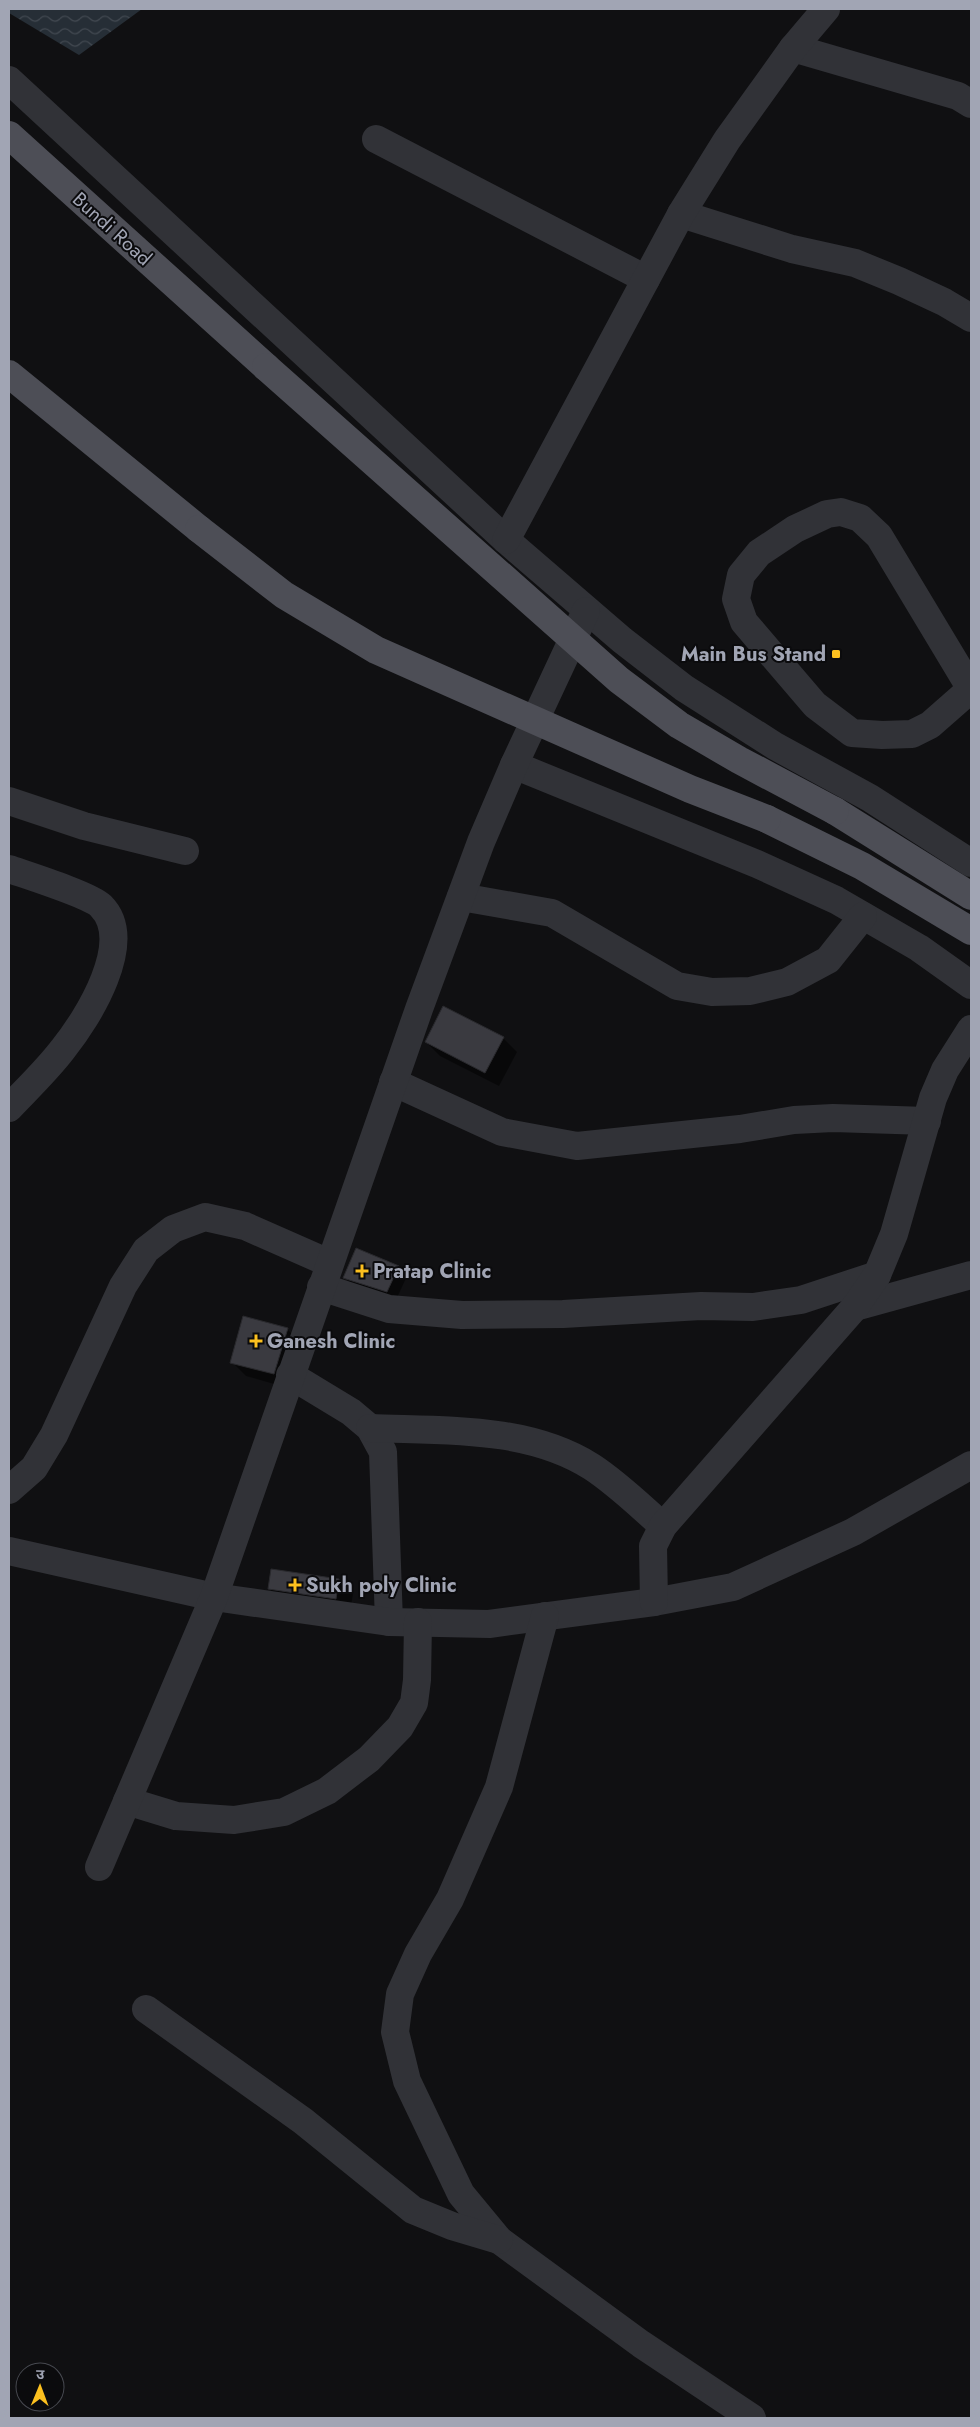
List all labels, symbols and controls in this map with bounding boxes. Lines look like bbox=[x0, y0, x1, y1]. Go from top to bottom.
street label: Bundi Road bbox=[66, 185, 158, 273]
place label: Main Bus Stand bbox=[681, 640, 826, 669]
marker: Main Bus Stand bbox=[830, 648, 842, 660]
place label: Pratap Clinic bbox=[373, 1257, 491, 1286]
marker: Pratap Clinic bbox=[355, 1264, 369, 1278]
place label: Ganesh Clinic bbox=[267, 1327, 395, 1356]
marker: Ganesh Clinic bbox=[249, 1334, 263, 1348]
place label: Sukh poly Clinic bbox=[306, 1571, 457, 1600]
marker: Sukh poly Clinic bbox=[288, 1578, 302, 1592]
north arrow bbox=[15, 2362, 65, 2412]
text: उ bbox=[36, 2364, 45, 2384]

